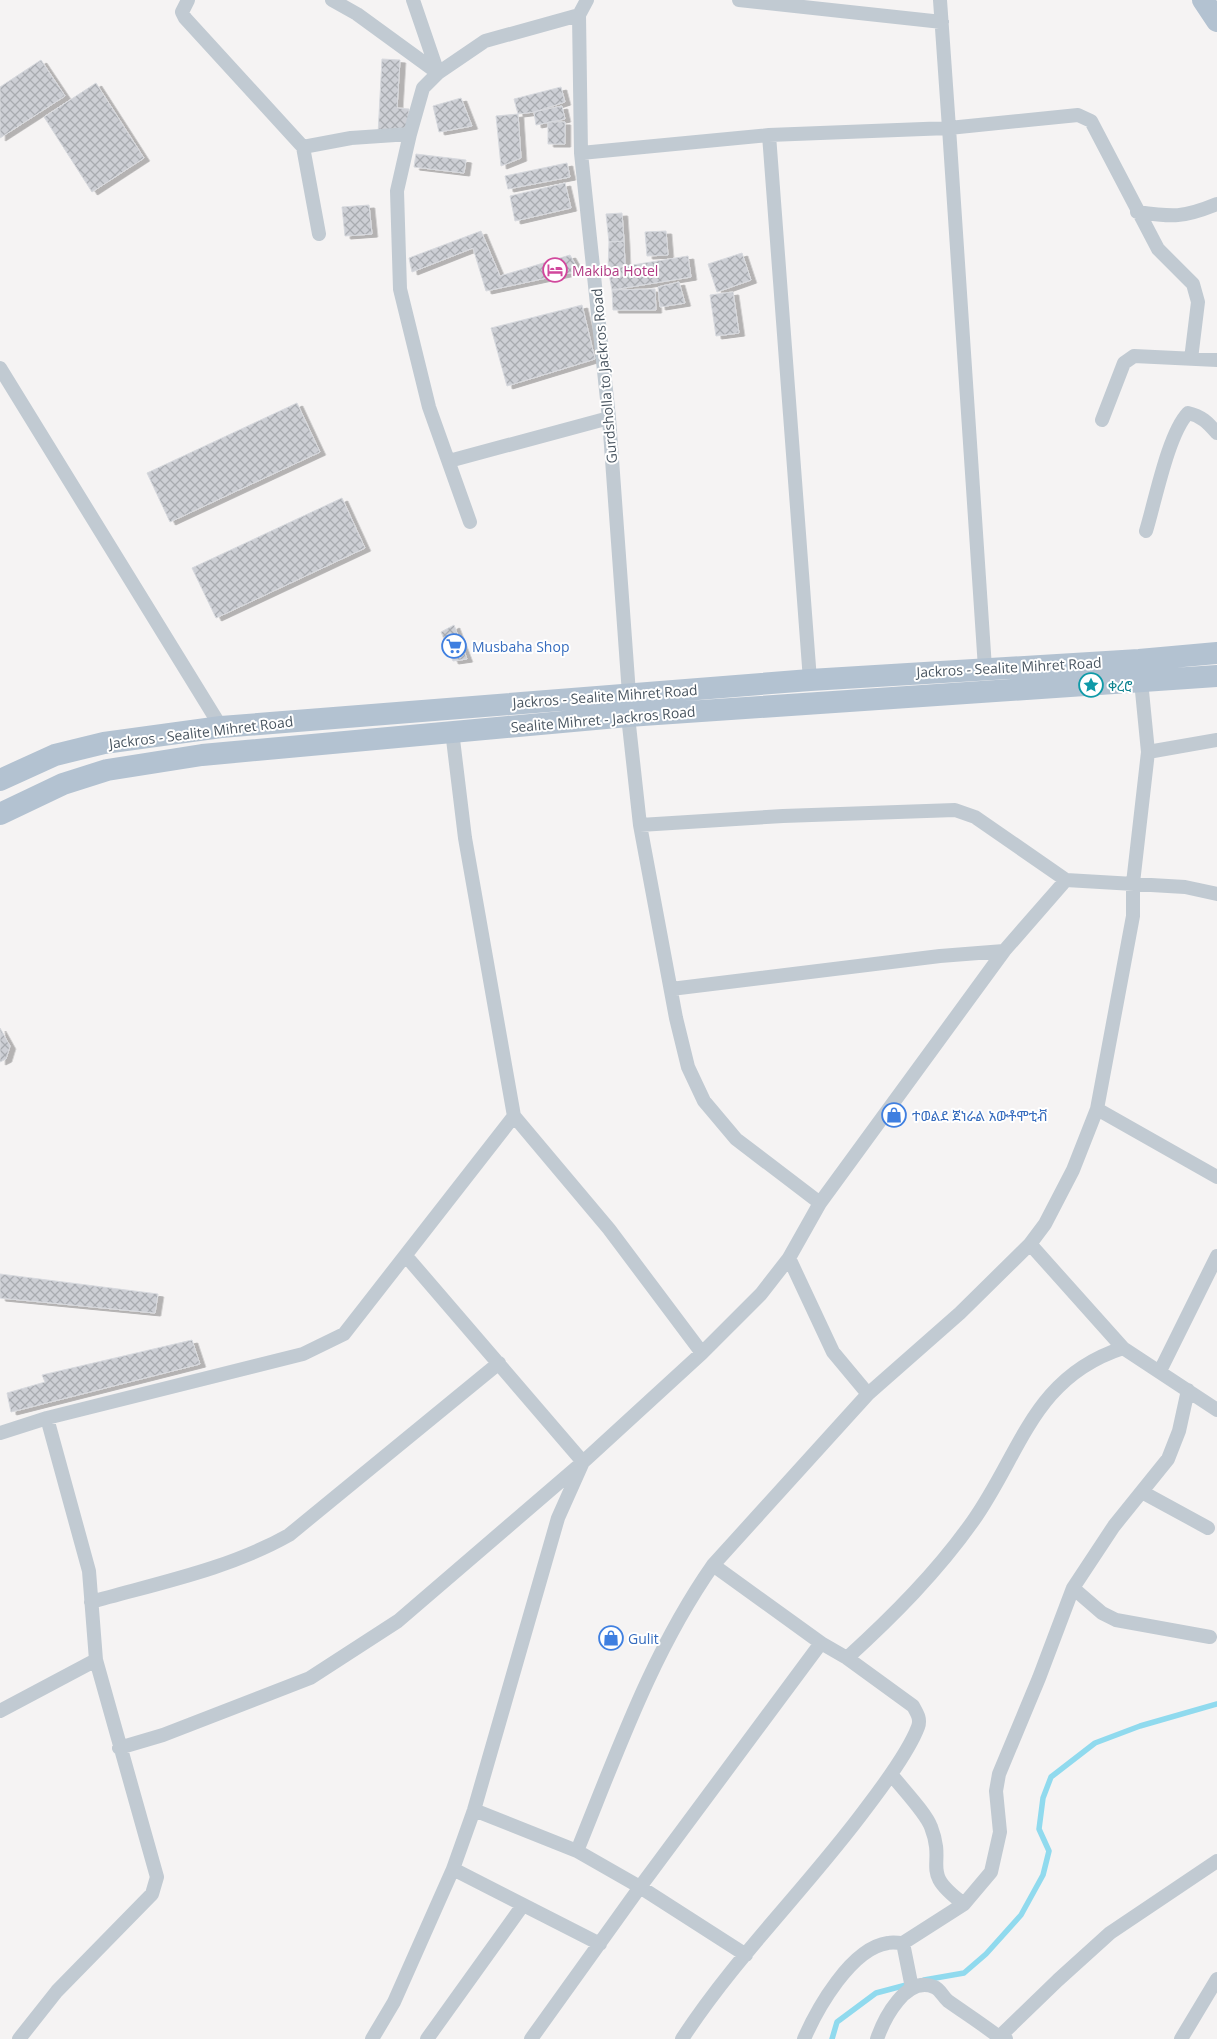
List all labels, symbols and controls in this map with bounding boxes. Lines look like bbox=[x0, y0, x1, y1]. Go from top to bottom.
hotel icon: Makiba Hotel bbox=[542, 257, 568, 283]
place label: Makiba Hotel bbox=[572, 261, 658, 280]
street label: Gurdsholla to Jackros Road bbox=[587, 288, 621, 464]
supermarket icon: Musbaha Shop bbox=[441, 633, 467, 659]
place label: Musbaha Shop bbox=[472, 637, 569, 656]
street label: Jackros - Sealite Mihret Road bbox=[914, 653, 1102, 681]
place icon: ቀረሮ bbox=[1078, 672, 1104, 698]
place label: ቀረሮ bbox=[1108, 676, 1133, 695]
street label: Jackros - Sealite Mihret Road bbox=[510, 680, 698, 712]
street label: Sealite Mihret - Jackros Road bbox=[510, 701, 696, 737]
street label: Jackros - Sealite Mihret Road bbox=[106, 711, 294, 753]
shop icon: ተወልደ ጀነራል አውቶሞቲቭ bbox=[881, 1102, 907, 1128]
place label: ተወልደ ጀነራል አውቶሞቲቭ bbox=[912, 1106, 1047, 1125]
shop icon: Gulit bbox=[598, 1625, 624, 1651]
place label: Gulit bbox=[628, 1629, 659, 1648]

